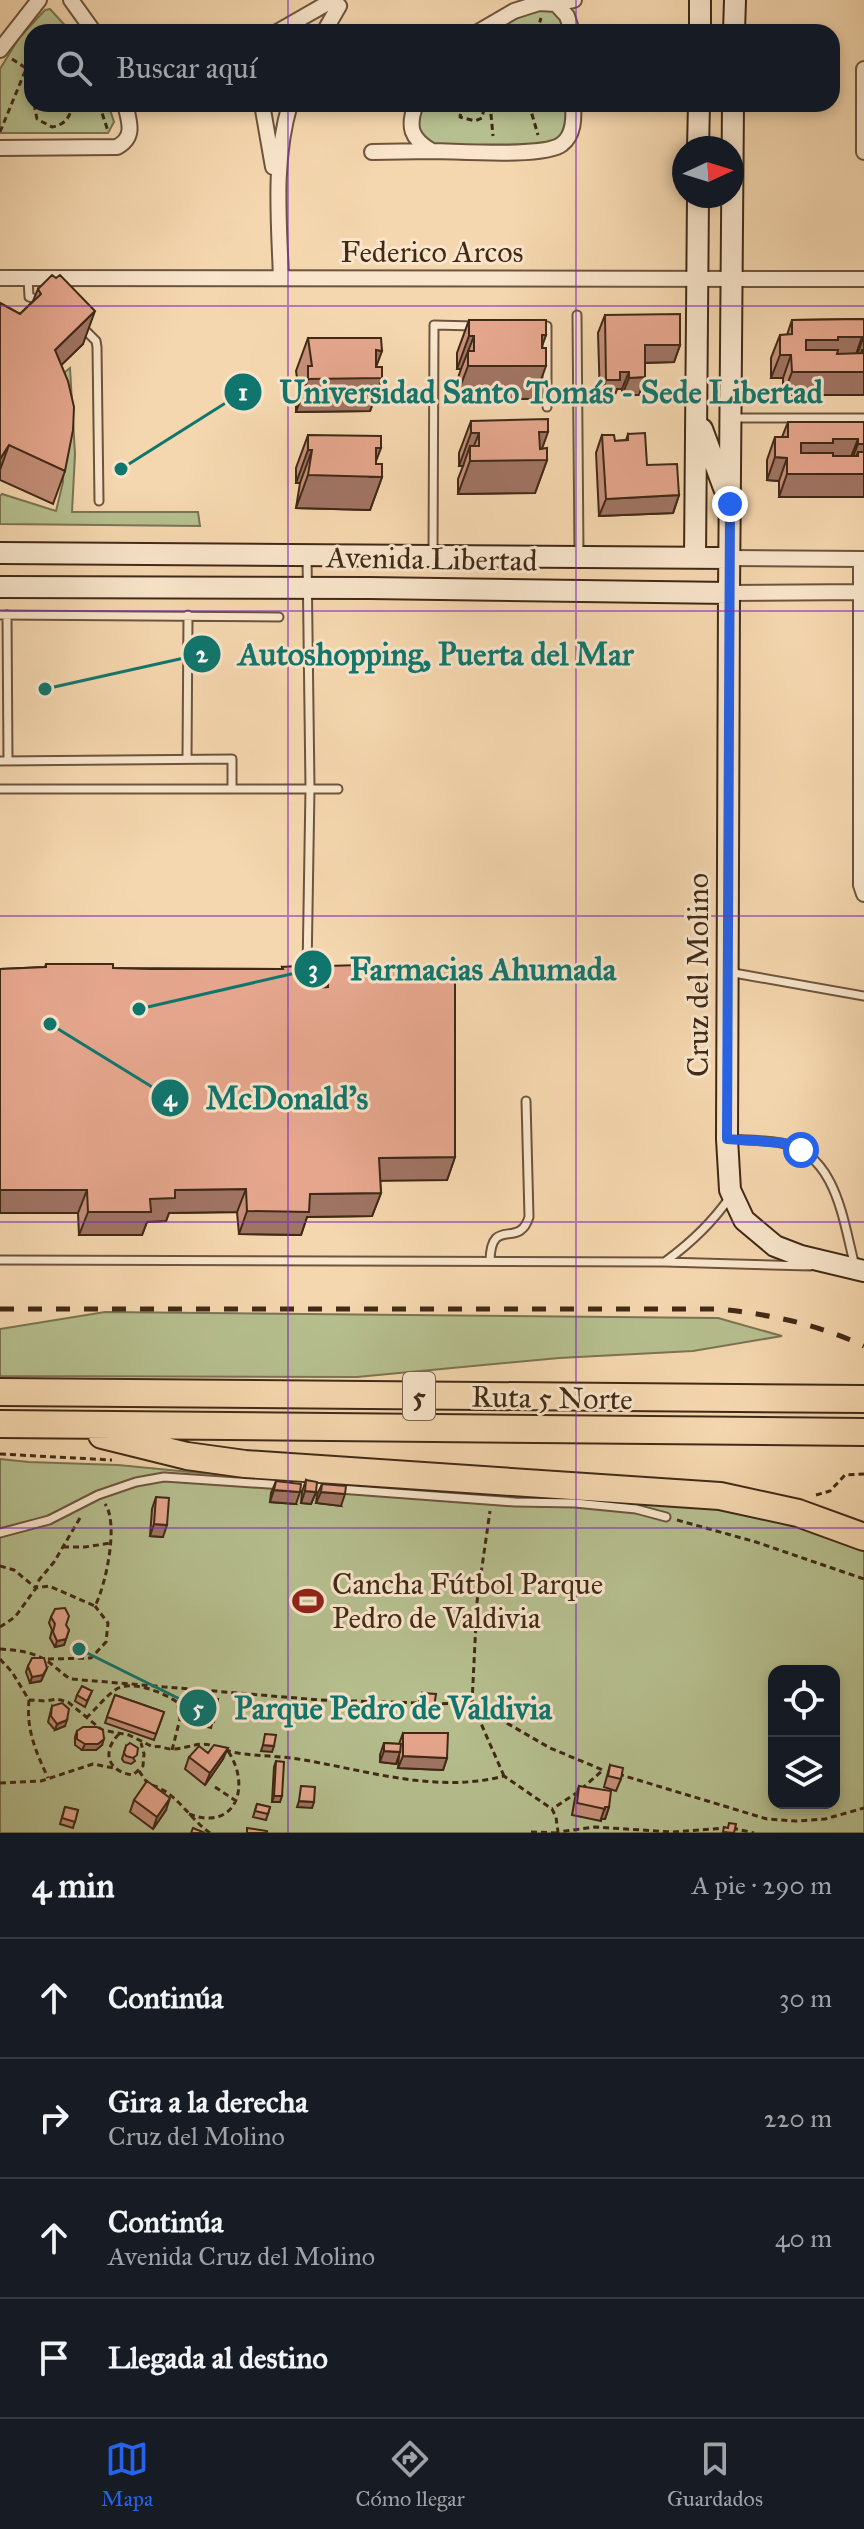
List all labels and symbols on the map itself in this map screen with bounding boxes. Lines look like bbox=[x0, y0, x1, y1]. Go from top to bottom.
north arrow bbox=[672, 136, 744, 208]
street label: Federico Arcos bbox=[340, 234, 524, 270]
callout: Universidad Santo Tomás - Sede Libertad bbox=[223, 364, 839, 420]
text: Universidad Santo Tomás - Sede Libertad bbox=[279, 373, 824, 412]
text: 1 bbox=[238, 377, 248, 407]
route end bbox=[712, 486, 748, 522]
street label: Avenida Libertad bbox=[324, 539, 538, 579]
callout: Autoshopping, Puerta del Mar bbox=[182, 626, 649, 682]
text: Autoshopping, Puerta del Mar bbox=[236, 635, 635, 674]
text: 2 bbox=[196, 639, 209, 669]
street label: Cruz del Molino bbox=[680, 873, 716, 1077]
callout: Farmacias Ahumada bbox=[293, 941, 632, 997]
text: Farmacias Ahumada bbox=[350, 950, 618, 989]
text: 3 bbox=[308, 954, 318, 984]
callout: McDonald's bbox=[150, 1070, 384, 1126]
text: McDonald's bbox=[206, 1079, 369, 1118]
text: 4 bbox=[163, 1083, 178, 1113]
route start bbox=[783, 1132, 819, 1168]
road number: 5 bbox=[403, 1372, 435, 1420]
street label: Ruta 5 Norte bbox=[471, 1379, 633, 1417]
place label: Cancha Fútbol Parque Pedro de Valdivia bbox=[332, 1566, 603, 1636]
sports icon: Cancha Fútbol Parque Pedro de Valdivia bbox=[291, 1584, 325, 1618]
callout: Parque Pedro de Valdivia bbox=[178, 1680, 568, 1736]
text: Parque Pedro de Valdivia bbox=[234, 1689, 554, 1728]
text: 5 bbox=[192, 1693, 204, 1723]

